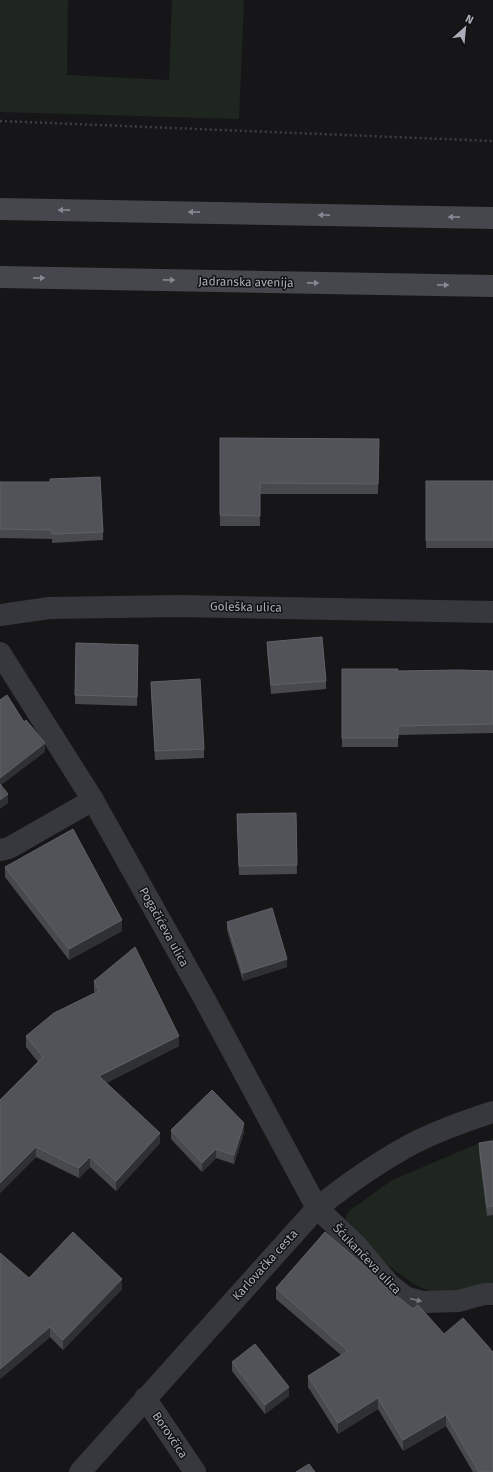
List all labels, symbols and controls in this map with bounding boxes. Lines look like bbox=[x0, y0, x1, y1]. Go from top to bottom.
north arrow bbox=[445, 8, 485, 48]
text: N bbox=[463, 12, 476, 27]
one-way arrow bbox=[57, 207, 70, 213]
one-way arrow bbox=[188, 209, 200, 216]
one-way arrow bbox=[317, 212, 330, 218]
one-way arrow bbox=[447, 214, 460, 220]
street label: Jadranska avenija bbox=[198, 274, 294, 290]
one-way arrow bbox=[33, 275, 46, 281]
one-way arrow bbox=[163, 277, 176, 283]
one-way arrow bbox=[307, 280, 320, 286]
one-way arrow bbox=[437, 282, 450, 288]
street label: Goleška ulica bbox=[210, 599, 282, 615]
street label: Pogačićeva ulica bbox=[136, 885, 192, 969]
street label: Šćukančeva ulica bbox=[330, 1220, 405, 1297]
street label: Karlovačka cesta bbox=[229, 1227, 301, 1303]
one-way arrow bbox=[410, 1297, 422, 1303]
street label: Borovčica bbox=[149, 1409, 191, 1461]

